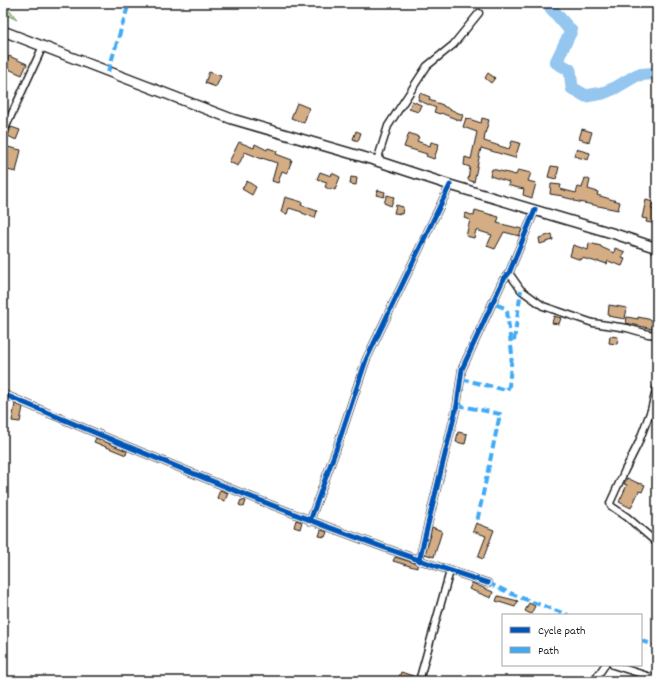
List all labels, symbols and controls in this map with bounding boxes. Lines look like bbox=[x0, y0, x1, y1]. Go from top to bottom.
legend bbox=[502, 614, 642, 666]
text: Cycle path bbox=[538, 623, 586, 640]
text: Path bbox=[538, 643, 559, 660]

